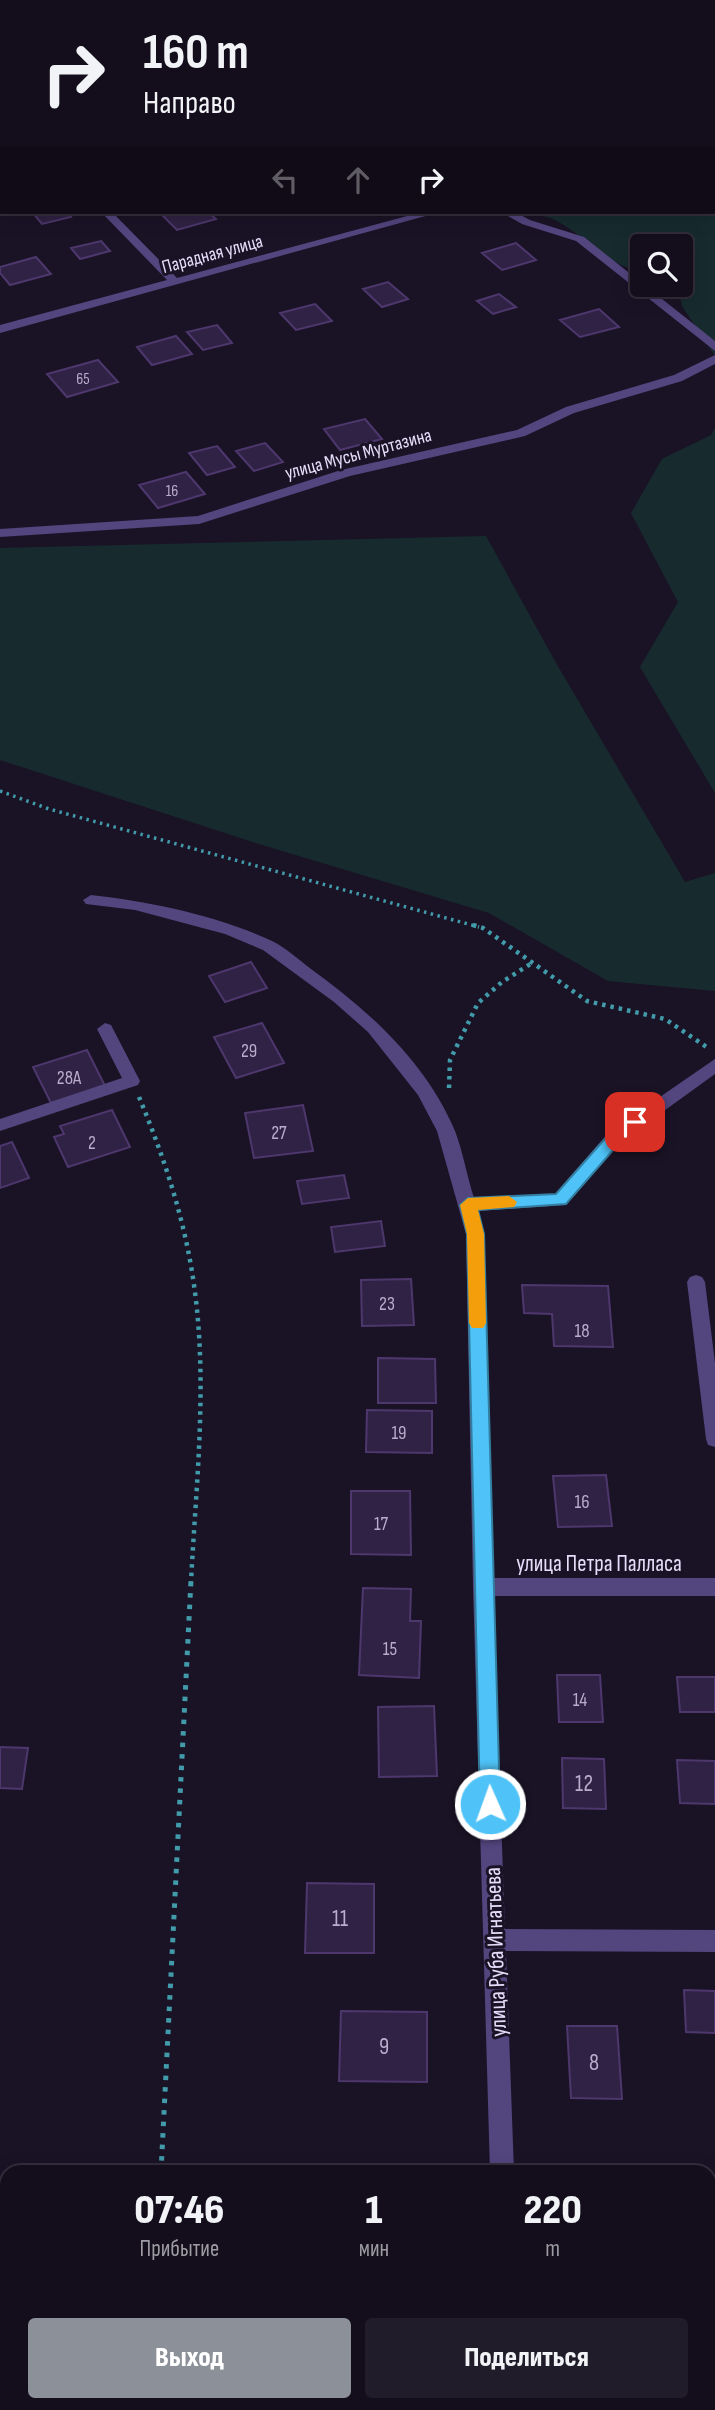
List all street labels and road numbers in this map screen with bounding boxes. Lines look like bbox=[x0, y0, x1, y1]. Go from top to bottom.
street label: Парадная улица bbox=[159, 230, 265, 279]
street label: улица Мусы Муртазина bbox=[283, 424, 434, 485]
street label: улица Петра Палласа bbox=[516, 1550, 682, 1578]
street label: улица Руба Игнатьева bbox=[479, 1867, 513, 2037]

